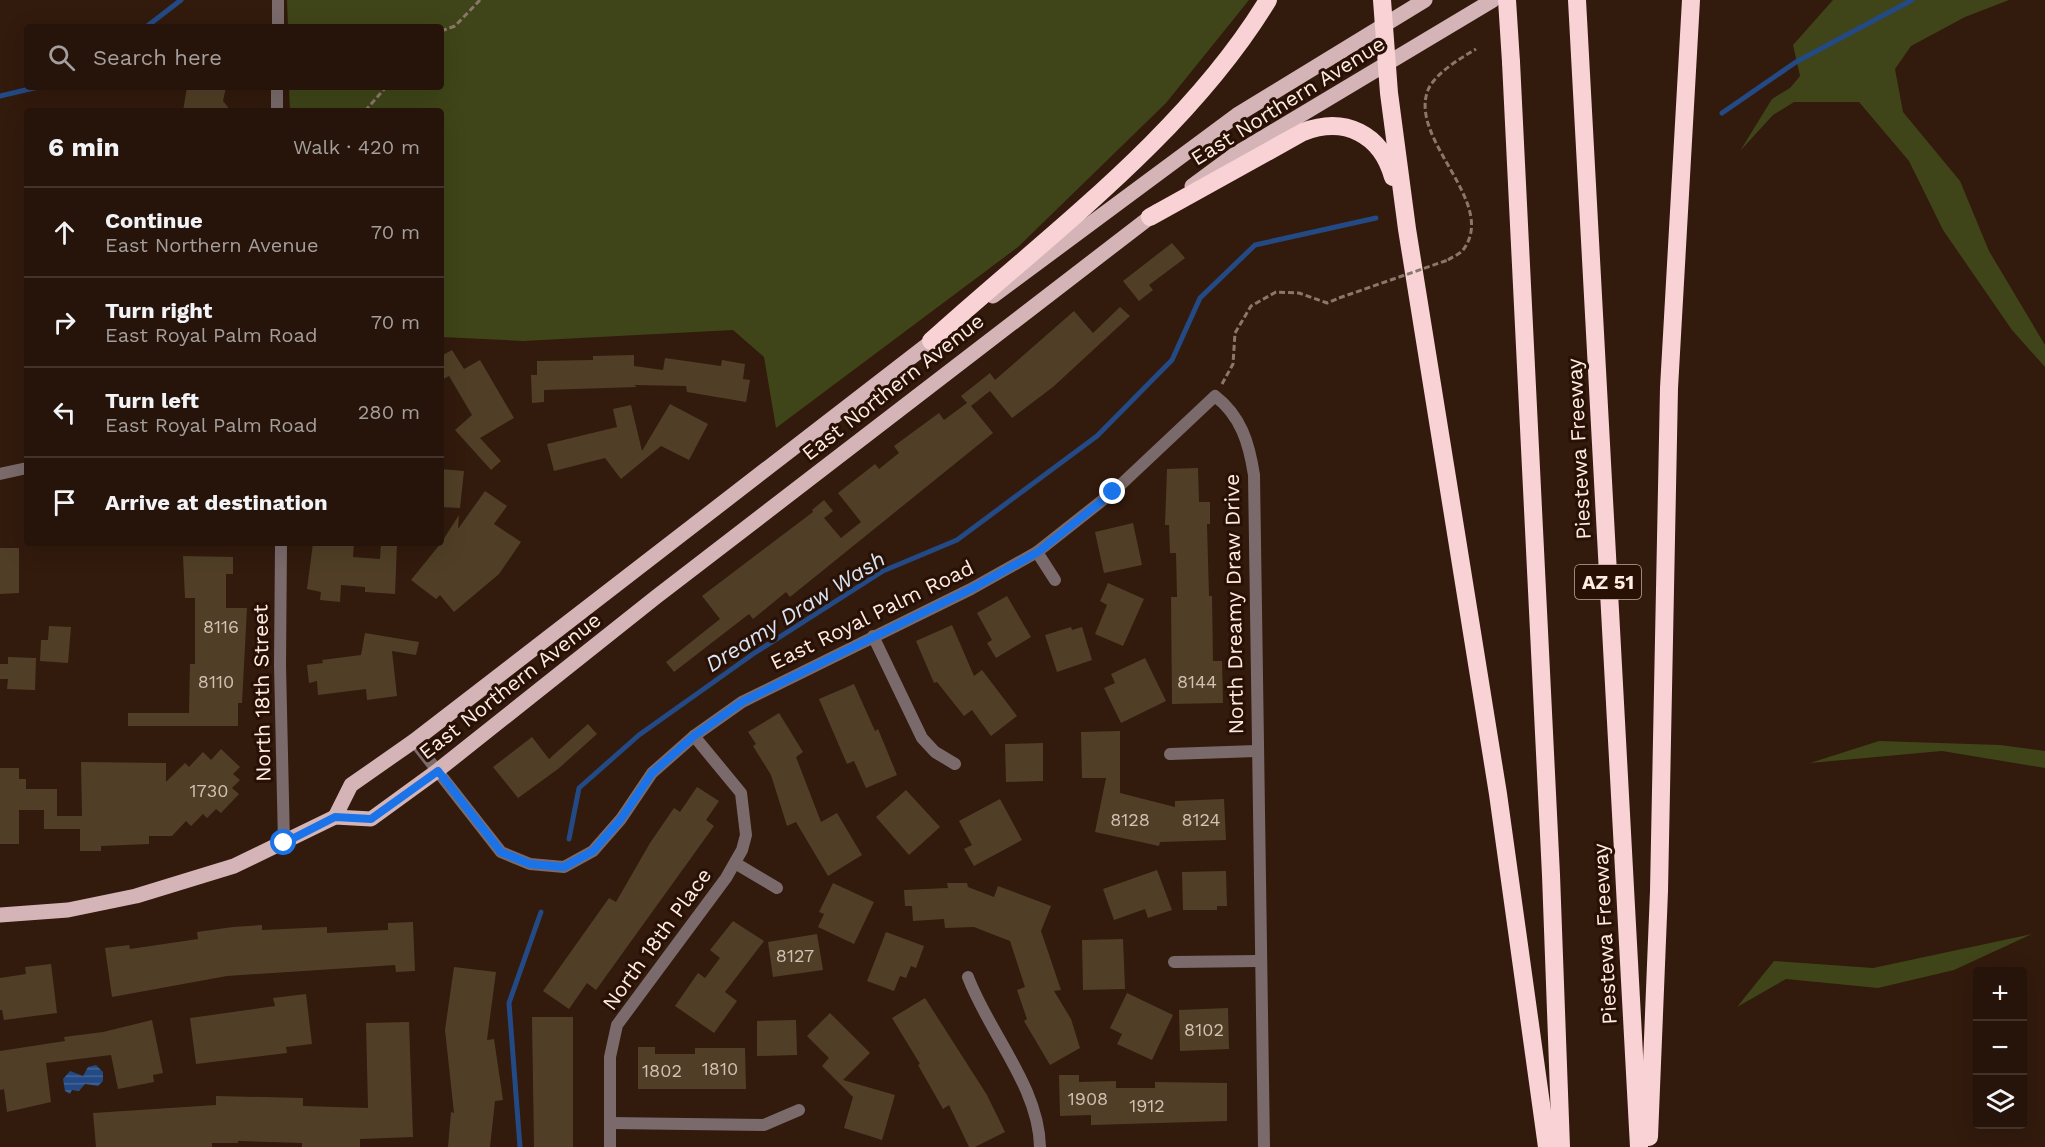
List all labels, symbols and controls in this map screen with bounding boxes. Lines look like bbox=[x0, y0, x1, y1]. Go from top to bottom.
search box bbox=[24, 24, 444, 90]
street label: East Northern Avenue bbox=[1186, 31, 1389, 171]
icon: search bbox=[45, 41, 78, 74]
text: Search here bbox=[93, 45, 222, 70]
text: 6 min bbox=[48, 132, 120, 162]
text: Walk · 420 m bbox=[293, 135, 420, 159]
text: Continue bbox=[105, 208, 203, 233]
icon: ahead bbox=[48, 216, 81, 249]
text: 70 m bbox=[371, 220, 420, 244]
text: East Northern Avenue bbox=[105, 233, 319, 257]
text: Turn right bbox=[105, 298, 212, 323]
icon: right bbox=[48, 306, 81, 339]
street label: East Northern Avenue bbox=[797, 308, 989, 465]
text: 70 m bbox=[371, 310, 420, 334]
text: East Royal Palm Road bbox=[105, 323, 317, 347]
street label: Piestewa Freeway bbox=[1561, 357, 1596, 540]
text: Turn left bbox=[105, 388, 199, 413]
icon: left bbox=[48, 396, 81, 429]
text: 280 m bbox=[358, 400, 420, 424]
text: East Royal Palm Road bbox=[105, 413, 317, 437]
street label: North Dreamy Draw Drive bbox=[1219, 473, 1248, 735]
route end bbox=[1099, 478, 1125, 504]
icon: arrive bbox=[48, 486, 81, 519]
text: Arrive at destination bbox=[105, 490, 328, 515]
water label: Dreamy Draw Wash bbox=[701, 546, 890, 677]
street label: East Royal Palm Road bbox=[766, 554, 978, 675]
road number: AZ 51 bbox=[1575, 565, 1641, 599]
street label: North 18th Street bbox=[247, 604, 276, 782]
street label: East Northern Avenue bbox=[414, 607, 606, 764]
house number: 8116 bbox=[203, 616, 239, 637]
house number: 8110 bbox=[198, 671, 234, 692]
house number: 8144 bbox=[1177, 671, 1217, 692]
house number: 1730 bbox=[190, 780, 228, 801]
house number: 8128 bbox=[1110, 809, 1150, 830]
house number: 8124 bbox=[1181, 809, 1221, 830]
route start bbox=[270, 829, 296, 855]
street label: Piestewa Freeway bbox=[1587, 842, 1622, 1025]
street label: North 18th Place bbox=[597, 863, 717, 1015]
house number: 8127 bbox=[776, 945, 814, 966]
map controls bbox=[1973, 967, 2027, 1129]
button: + bbox=[1973, 967, 2027, 1021]
house number: 8102 bbox=[1184, 1019, 1224, 1040]
button: − bbox=[1973, 1021, 2027, 1075]
house number: 1810 bbox=[702, 1058, 738, 1079]
house number: 1802 bbox=[642, 1060, 682, 1081]
button: layers bbox=[1973, 1075, 2027, 1129]
house number: 1908 bbox=[1068, 1088, 1108, 1109]
house number: 1912 bbox=[1129, 1095, 1165, 1116]

